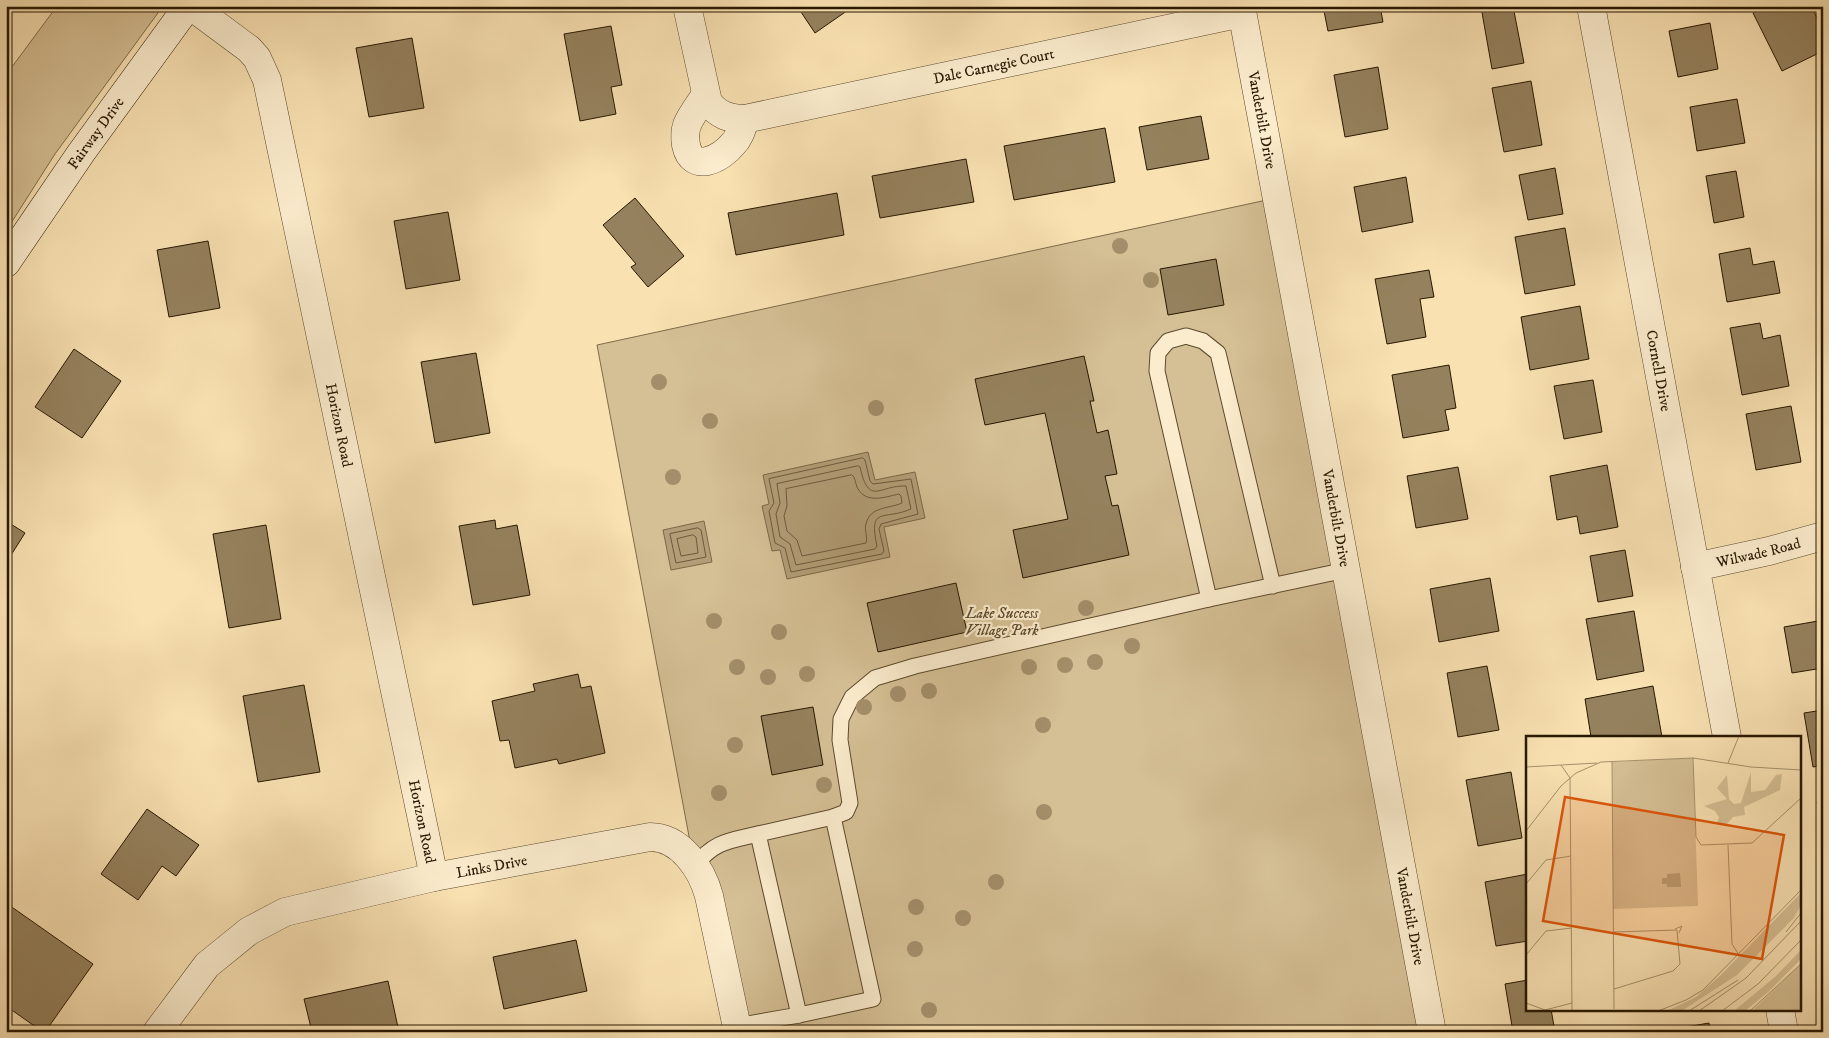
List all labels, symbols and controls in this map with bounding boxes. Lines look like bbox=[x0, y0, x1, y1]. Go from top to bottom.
street label: Dale Carnegie Court bbox=[932, 44, 1056, 88]
street label: Vanderbilt Drive bbox=[1244, 69, 1281, 170]
street label: Fairway Drive bbox=[63, 93, 128, 173]
street label: Cornell Drive bbox=[1642, 328, 1676, 413]
street label: Horizon Road bbox=[321, 382, 357, 469]
street label: Vanderbilt Drive bbox=[1318, 467, 1355, 569]
street label: Wilwade Road bbox=[1714, 533, 1803, 572]
park label: Lake Success Village Park bbox=[965, 604, 1039, 640]
inset map bbox=[1526, 736, 1802, 1010]
street label: Horizon Road bbox=[404, 778, 440, 866]
street label: Links Drive bbox=[455, 850, 529, 882]
street label: Vanderbilt Drive bbox=[1392, 865, 1429, 967]

